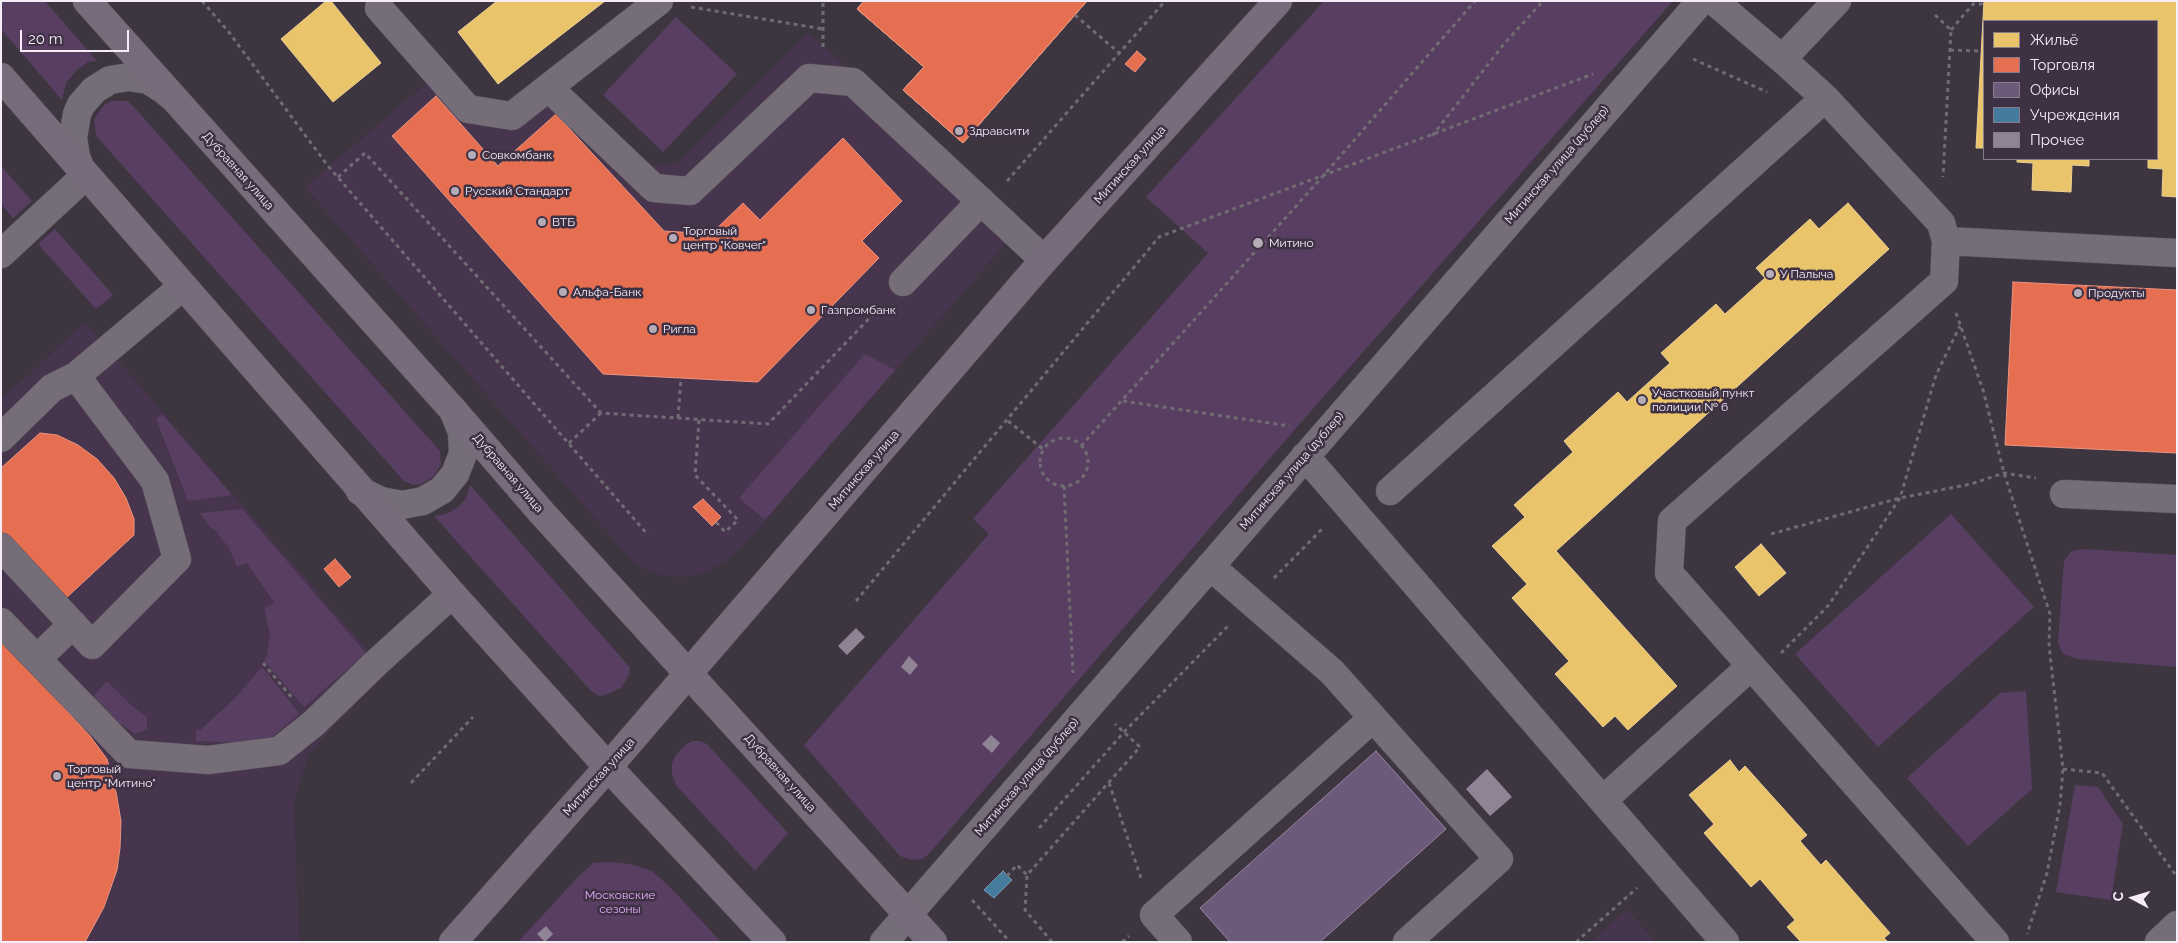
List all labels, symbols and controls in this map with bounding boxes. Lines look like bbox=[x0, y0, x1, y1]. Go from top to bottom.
scale bar bbox=[22, 20, 131, 52]
legend bbox=[1983, 20, 2158, 160]
text: 20 m bbox=[28, 30, 63, 48]
text: Жильё bbox=[2030, 31, 2078, 49]
text: Торговля bbox=[2030, 56, 2095, 74]
text: Офисы bbox=[2030, 81, 2079, 99]
street label: Митинская улица (дублер) bbox=[1502, 103, 1612, 227]
text: Учреждения bbox=[2030, 106, 2120, 124]
street label: Митинская улица bbox=[1091, 123, 1169, 207]
place label: Здравсити bbox=[969, 124, 1029, 138]
marker: Здравсити bbox=[953, 125, 965, 137]
street label: Дубравная улица bbox=[199, 129, 277, 213]
text: Прочее bbox=[2030, 131, 2084, 149]
place label: Совкомбанк bbox=[482, 148, 552, 162]
marker: Совкомбанк bbox=[466, 149, 478, 161]
place label: Русский Стандарт bbox=[465, 184, 570, 198]
marker: Русский Стандарт bbox=[449, 185, 461, 197]
place label: ВТБ bbox=[552, 215, 575, 229]
marker: ВТБ bbox=[536, 216, 548, 228]
place label: Торговый центр "Ковчег" bbox=[683, 224, 766, 252]
marker: Торговый центр "Ковчег" bbox=[667, 232, 679, 244]
marker: Митино bbox=[1251, 236, 1265, 250]
place label: Митино bbox=[1269, 236, 1314, 250]
place label: У Палыча bbox=[1780, 267, 1833, 281]
marker: У Палыча bbox=[1764, 268, 1776, 280]
place label: Альфа-Банк bbox=[573, 285, 641, 299]
marker: Альфа-Банк bbox=[557, 286, 569, 298]
place label: Продукты bbox=[2088, 286, 2145, 300]
marker: Продукты bbox=[2072, 287, 2084, 299]
place label: Газпромбанк bbox=[821, 303, 896, 317]
marker: Газпромбанк bbox=[805, 304, 817, 316]
place label: Ригла bbox=[663, 322, 696, 336]
marker: Ригла bbox=[647, 323, 659, 335]
place label: Участковый пункт полиции № 6 bbox=[1652, 386, 1755, 414]
marker: Участковый пункт полиции № 6 bbox=[1636, 394, 1648, 406]
street label: Митинская улица (дублер) bbox=[1237, 409, 1347, 533]
street label: Митинская улица bbox=[826, 428, 902, 512]
street label: Дубравная улица bbox=[470, 431, 546, 515]
street label: Митинская улица (дублер) bbox=[972, 715, 1082, 839]
street label: Дубравная улица bbox=[741, 731, 819, 815]
street label: Митинская улица bbox=[560, 735, 638, 819]
place label: Торговый центр "Митино" bbox=[67, 762, 156, 790]
marker: Торговый центр "Митино" bbox=[51, 770, 63, 782]
north arrow bbox=[2108, 873, 2158, 923]
park label: Московские сезоны bbox=[585, 888, 655, 916]
text: С bbox=[2110, 891, 2127, 902]

